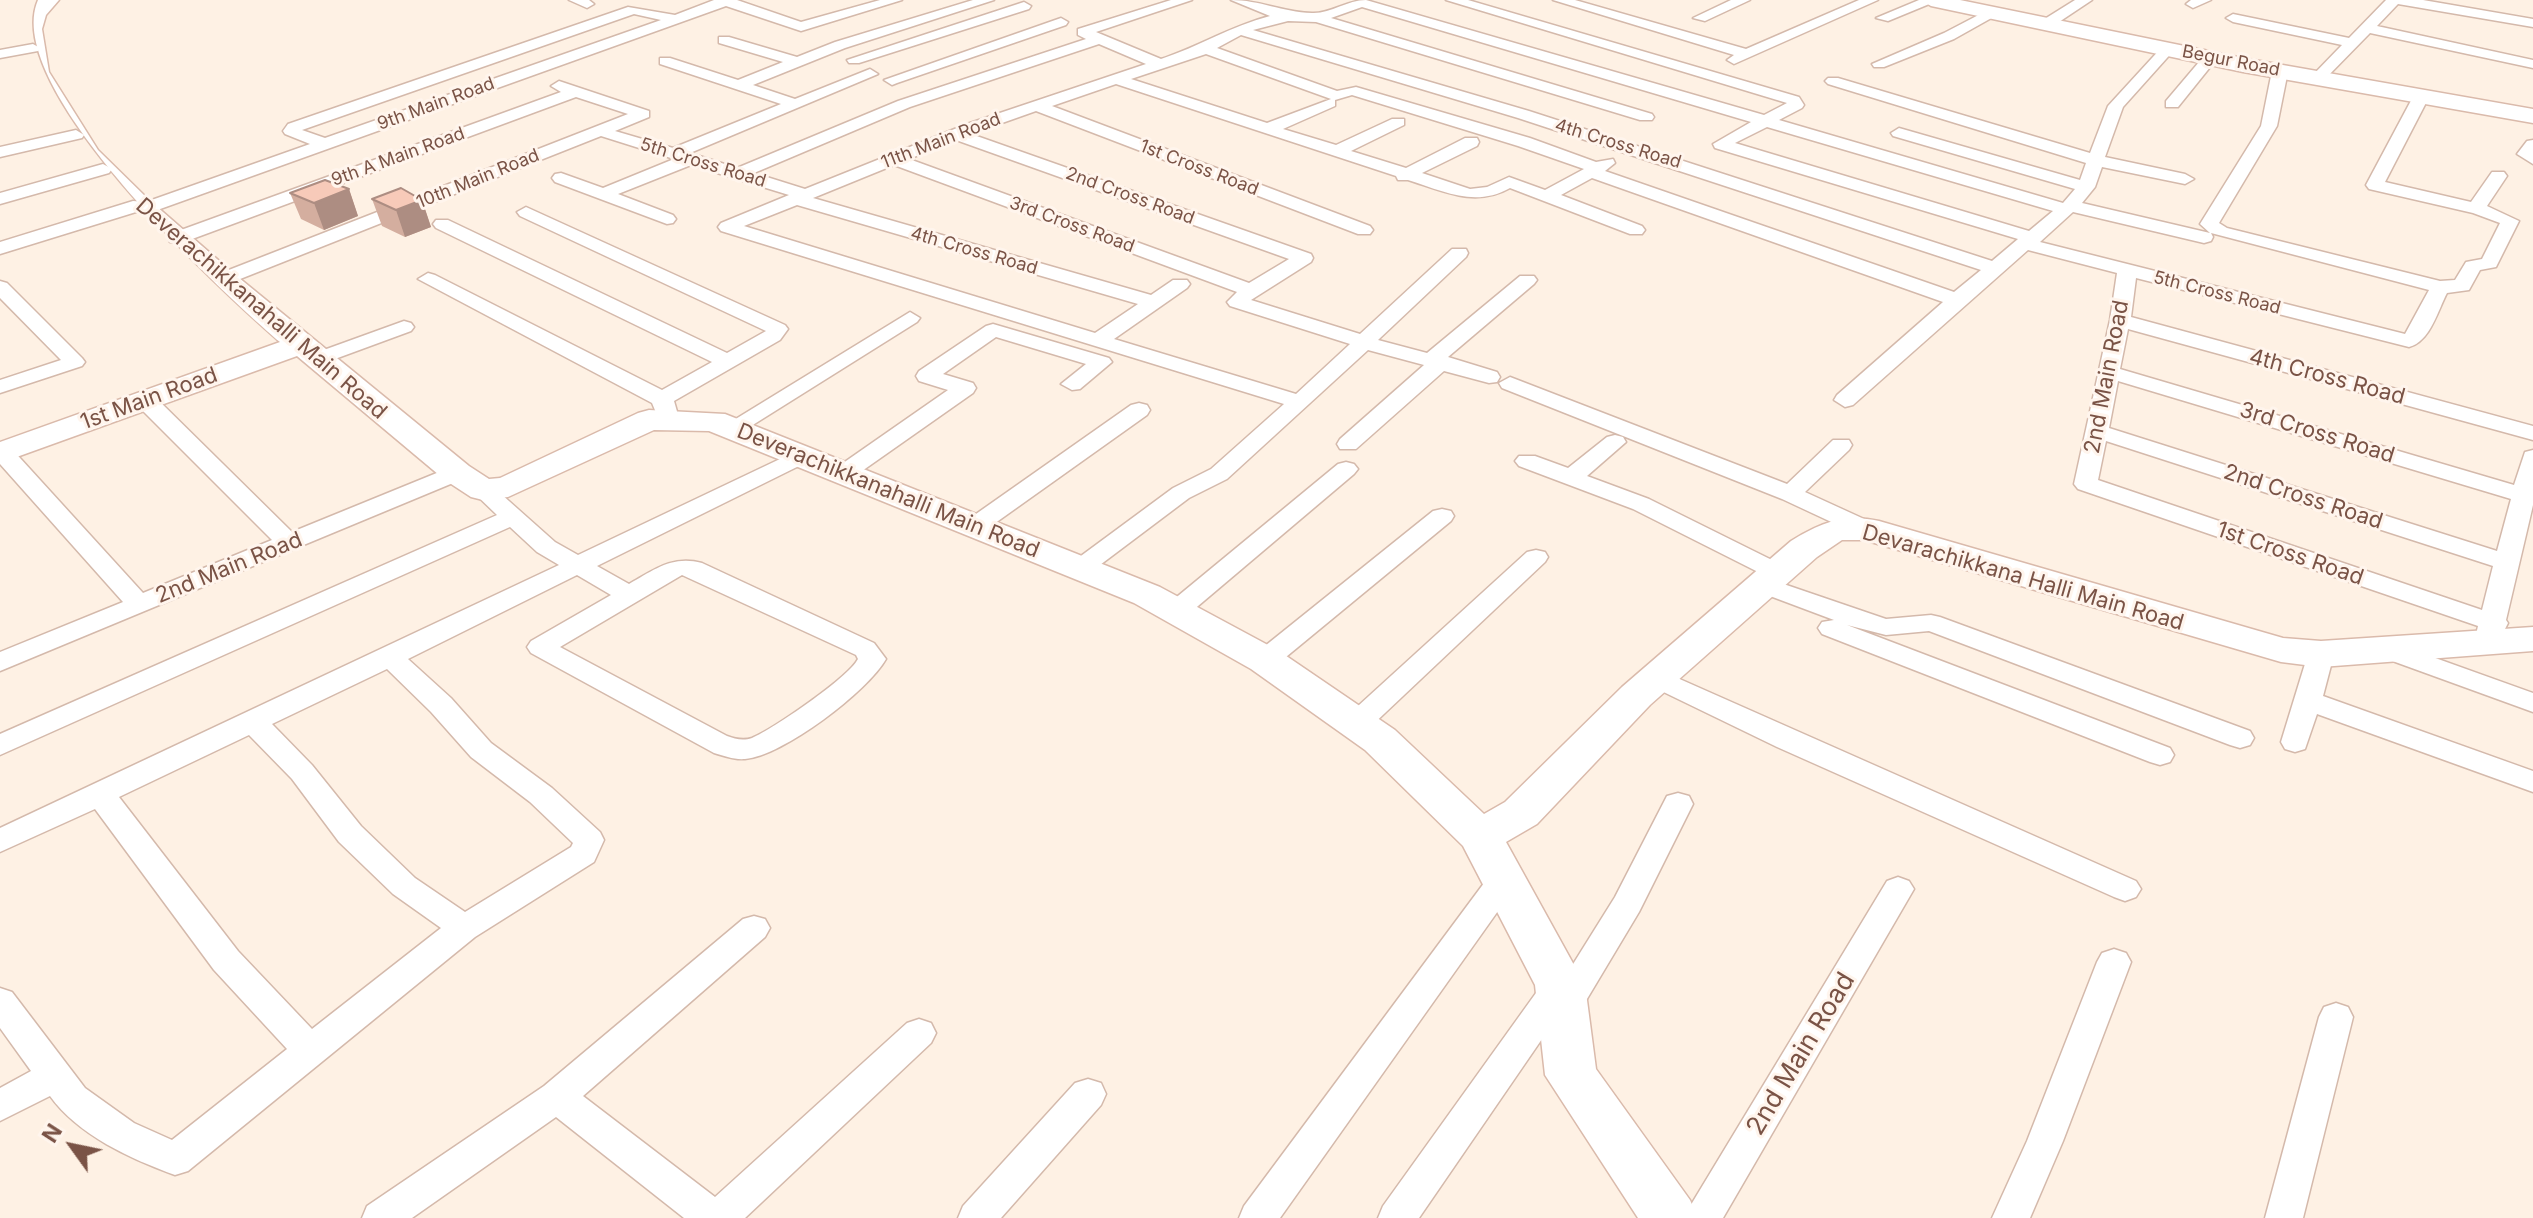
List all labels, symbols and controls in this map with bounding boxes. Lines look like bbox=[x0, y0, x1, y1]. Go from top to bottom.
street label: Begur Road bbox=[2180, 41, 2282, 81]
street label: 9th Main Road bbox=[375, 73, 497, 135]
street label: 11th Main Road bbox=[878, 108, 1004, 174]
street label: 4th Cross Road bbox=[1552, 115, 1684, 173]
street label: 9th A Main Road bbox=[328, 123, 468, 191]
street label: 5th Cross Road bbox=[637, 134, 769, 192]
street label: 1st Cross Road bbox=[1136, 135, 1262, 201]
street label: 10th Main Road bbox=[414, 145, 542, 213]
street label: 2nd Cross Road bbox=[1063, 163, 1197, 229]
street label: 3rd Cross Road bbox=[1006, 192, 1138, 258]
street label: Deverachikkanahalli Main Road bbox=[130, 193, 392, 425]
street label: 4th Cross Road bbox=[908, 223, 1040, 279]
street label: 5th Cross Road bbox=[2151, 267, 2283, 319]
street label: 2nd Main Road bbox=[2079, 298, 2135, 456]
street label: 4th Cross Road bbox=[2246, 344, 2408, 410]
street label: 1st Main Road bbox=[77, 362, 221, 436]
street label: 3rd Cross Road bbox=[2236, 397, 2398, 469]
street label: Deverachikkanahalli Main Road bbox=[733, 418, 1043, 564]
street label: 2nd Cross Road bbox=[2220, 459, 2386, 535]
street label: 1st Cross Road bbox=[2213, 517, 2367, 591]
street label: Devarachikkana Halli Main Road bbox=[1859, 519, 2187, 637]
street label: 2nd Main Road bbox=[152, 527, 306, 609]
street label: 2nd Main Road bbox=[1740, 967, 1862, 1141]
north arrow bbox=[32, 1106, 112, 1186]
text: N bbox=[36, 1119, 67, 1147]

